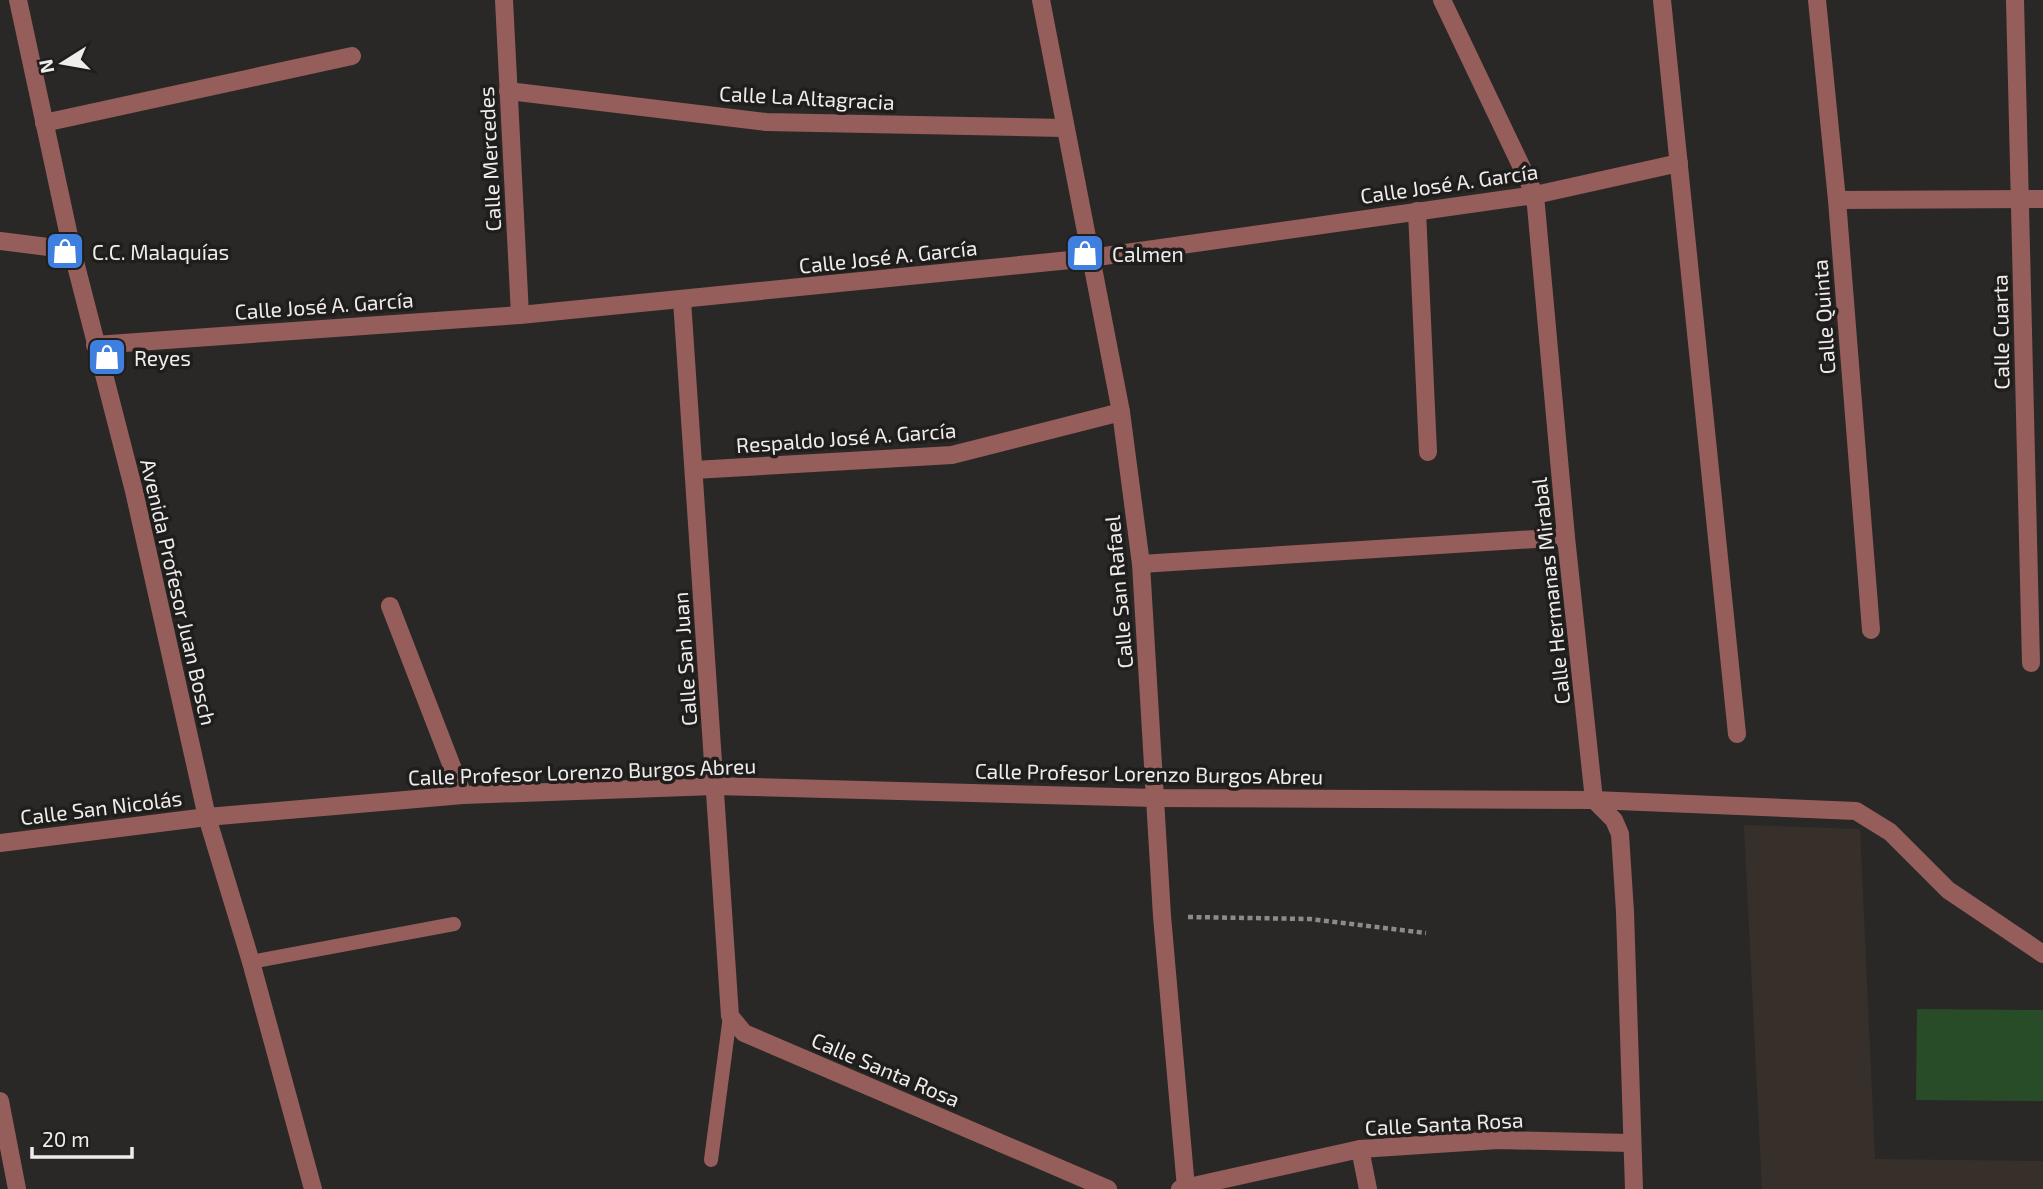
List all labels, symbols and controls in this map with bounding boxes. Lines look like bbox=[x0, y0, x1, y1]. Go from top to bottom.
north arrow bbox=[28, 28, 98, 98]
text: N bbox=[33, 57, 58, 75]
street label: Calle La Altagracia bbox=[719, 80, 895, 114]
street label: Calle Mercedes bbox=[473, 86, 505, 232]
street label: Calle José A. García bbox=[1359, 158, 1539, 208]
shop icon: C.C. Malaquías bbox=[44, 230, 86, 272]
shop icon: Calmen bbox=[1064, 232, 1106, 274]
street label: Calle José A. García bbox=[798, 234, 978, 278]
place label: C.C. Malaquías bbox=[92, 239, 229, 264]
place label: Calmen bbox=[1112, 241, 1184, 266]
street label: Calle Quinta bbox=[1807, 259, 1840, 375]
street label: Calle Cuarta bbox=[1986, 274, 2014, 390]
street label: Calle José A. García bbox=[234, 286, 414, 324]
shop icon: Reyes bbox=[86, 336, 128, 378]
place label: Reyes bbox=[134, 345, 191, 370]
street label: Respaldo José A. García bbox=[735, 417, 957, 457]
street label: Avenida Profesor Juan Bosch bbox=[136, 456, 222, 728]
street label: Calle Hermanas Mirabal bbox=[1526, 476, 1574, 706]
street label: Calle San Rafael bbox=[1099, 514, 1137, 670]
street label: Calle San Juan bbox=[667, 591, 701, 727]
street label: Calle Profesor Lorenzo Burgos Abreu bbox=[407, 752, 757, 790]
street label: Calle Profesor Lorenzo Burgos Abreu bbox=[975, 757, 1323, 789]
street label: Calle San Nicolás bbox=[19, 785, 183, 829]
street label: Calle Santa Rosa bbox=[808, 1026, 964, 1112]
street label: Calle Santa Rosa bbox=[1364, 1106, 1524, 1140]
scale bar bbox=[32, 1116, 131, 1160]
text: 20 m bbox=[42, 1126, 90, 1151]

